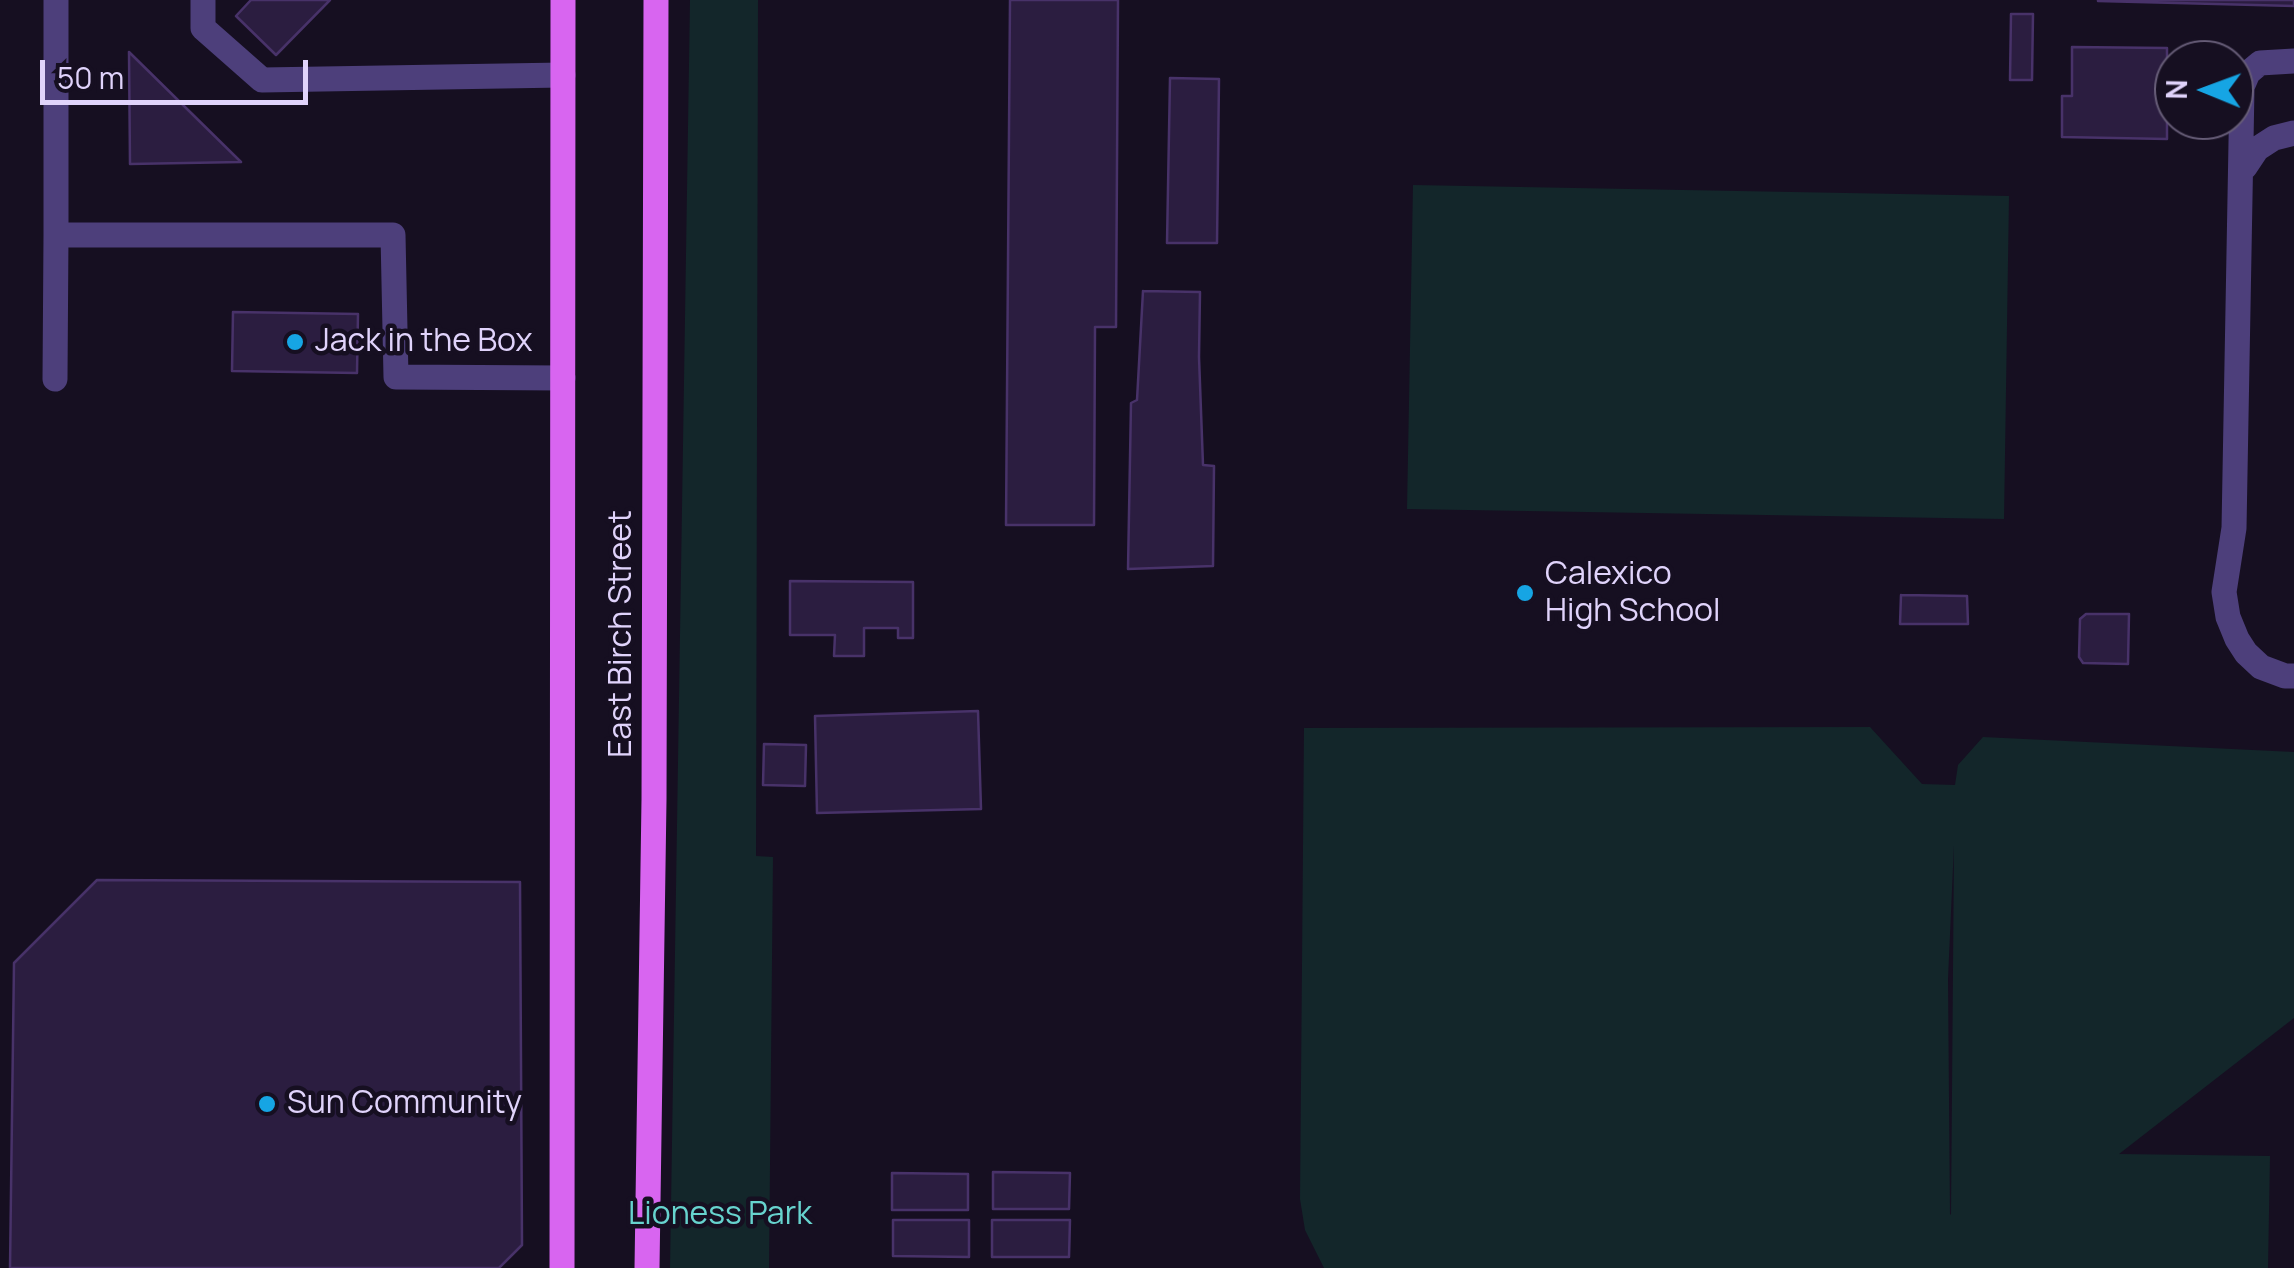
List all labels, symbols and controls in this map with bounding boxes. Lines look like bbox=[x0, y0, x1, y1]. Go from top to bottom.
scale bar bbox=[45, 40, 312, 102]
north arrow bbox=[2154, 40, 2254, 140]
text: 50 m bbox=[57, 57, 124, 98]
text: N bbox=[2157, 79, 2195, 100]
place label: Jack in the Box bbox=[315, 323, 532, 361]
marker: Jack in the Box bbox=[284, 331, 306, 353]
street label: East Birch Street bbox=[603, 510, 641, 758]
place label: Calexico High School bbox=[1545, 556, 1721, 631]
marker: Calexico High School bbox=[1514, 582, 1536, 604]
place label: Sun Community bbox=[287, 1085, 522, 1123]
marker: Sun Community bbox=[256, 1093, 278, 1115]
park label: Lioness Park bbox=[628, 1196, 812, 1234]

